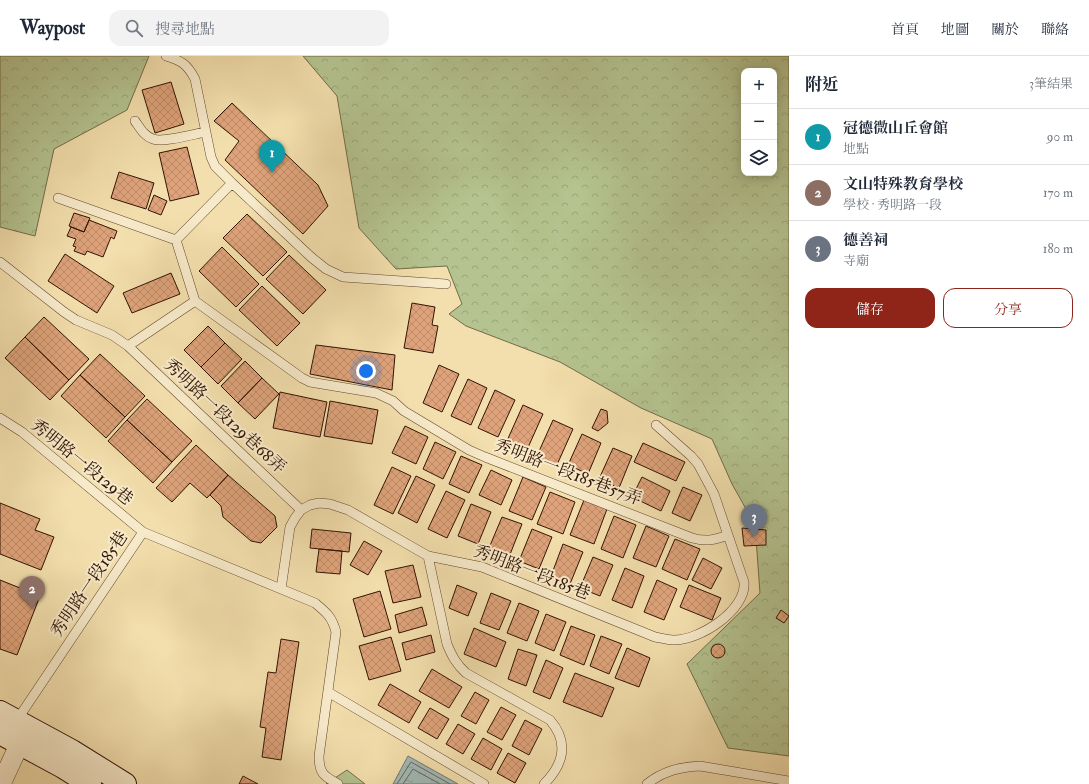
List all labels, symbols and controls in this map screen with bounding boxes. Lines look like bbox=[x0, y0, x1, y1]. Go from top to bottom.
search box bbox=[109, 10, 389, 46]
text: Waypost bbox=[20, 16, 85, 40]
icon: search bbox=[123, 17, 145, 39]
text: 搜尋地點 bbox=[155, 20, 215, 39]
text: 首頁 bbox=[891, 21, 919, 38]
text: 地圖 bbox=[941, 21, 969, 38]
text: 關於 bbox=[991, 21, 1019, 38]
text: 聯絡 bbox=[1041, 21, 1069, 38]
map controls bbox=[741, 68, 777, 176]
button: + bbox=[741, 68, 777, 104]
text: 附近 bbox=[805, 74, 839, 95]
text: 3筆結果 bbox=[1029, 76, 1073, 92]
button: − bbox=[741, 104, 777, 140]
text: 冠德微山丘會館 bbox=[843, 119, 948, 138]
text: 1 bbox=[816, 129, 820, 145]
text: 90 m bbox=[1047, 129, 1073, 145]
pin: 1 bbox=[259, 140, 285, 173]
button: layers bbox=[741, 140, 777, 176]
text: 地點 bbox=[843, 141, 869, 157]
text: 文山特殊教育學校 bbox=[843, 175, 963, 194]
text: 2 bbox=[815, 185, 821, 201]
text: 170 m bbox=[1043, 185, 1073, 201]
text: 學校 · 秀明路一段 bbox=[843, 197, 942, 213]
text: 德善祠 bbox=[843, 231, 888, 250]
text: 3 bbox=[816, 241, 821, 257]
text: 180 m bbox=[1043, 241, 1073, 257]
text: 寺廟 bbox=[843, 253, 869, 269]
button: 儲存 bbox=[805, 288, 935, 328]
button: 分享 bbox=[943, 288, 1073, 328]
street label: 秀明路一段129巷68弄 bbox=[160, 354, 290, 478]
your location bbox=[356, 361, 376, 381]
street label: 秀明路一段129巷 bbox=[27, 414, 137, 510]
street label: 秀明路一段185巷57弄 bbox=[492, 434, 644, 510]
pin: 3 bbox=[741, 504, 767, 537]
street label: 秀明路一段185巷 bbox=[46, 527, 132, 641]
street label: 秀明路一段185巷 bbox=[471, 540, 593, 604]
pin: 2 bbox=[19, 576, 45, 609]

